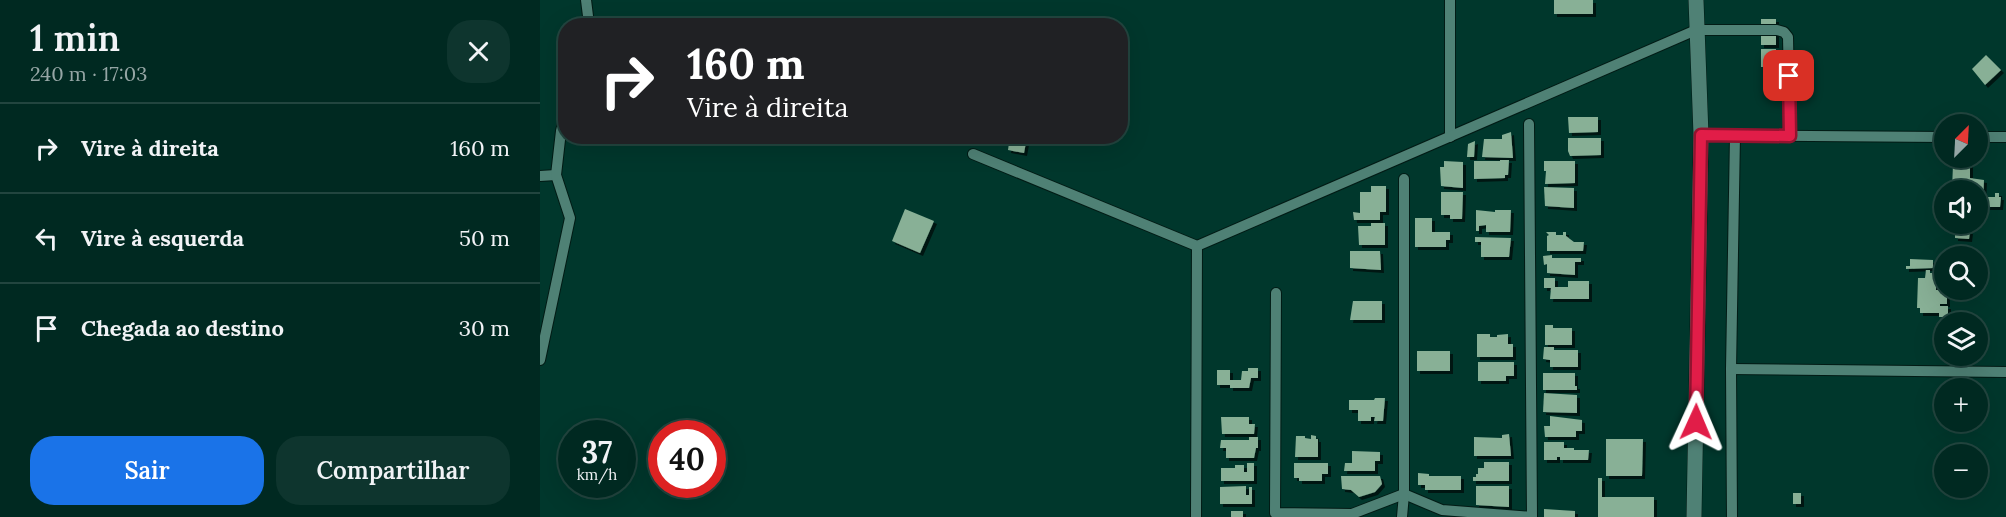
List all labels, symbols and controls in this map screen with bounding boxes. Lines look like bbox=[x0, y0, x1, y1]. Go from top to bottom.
text: 1 min bbox=[30, 15, 120, 61]
button: close bbox=[447, 20, 510, 83]
text: 160 m bbox=[687, 37, 805, 91]
icon: right bbox=[588, 42, 666, 120]
pin bbox=[1763, 50, 1814, 101]
icon: arrive bbox=[1772, 59, 1805, 92]
text: 240 m · 17:03 bbox=[30, 61, 147, 86]
text: Vire à direita bbox=[687, 90, 848, 124]
north arrow bbox=[1934, 114, 1988, 168]
map controls bbox=[1934, 114, 1988, 498]
icon: right bbox=[30, 132, 63, 165]
text: Vire à direita bbox=[81, 134, 219, 162]
text: 160 m bbox=[450, 134, 510, 162]
button: sound bbox=[1934, 180, 1988, 234]
icon: left bbox=[30, 222, 63, 255]
text: Vire à esquerda bbox=[81, 224, 244, 252]
text: 50 m bbox=[459, 224, 510, 252]
button: search bbox=[1934, 246, 1988, 300]
icon: arrive bbox=[30, 312, 63, 345]
button: layers bbox=[1934, 312, 1988, 366]
text: Chegada ao destino bbox=[81, 314, 284, 342]
text: 30 m bbox=[459, 314, 510, 342]
button: + bbox=[1934, 378, 1988, 432]
position arrow bbox=[1664, 390, 1728, 454]
speed limit sign: 40 bbox=[648, 420, 726, 498]
text: 37 bbox=[582, 433, 612, 471]
button: Sair bbox=[30, 436, 264, 505]
button: Compartilhar bbox=[276, 436, 510, 505]
button: − bbox=[1934, 444, 1988, 498]
text: km/h bbox=[577, 465, 617, 484]

